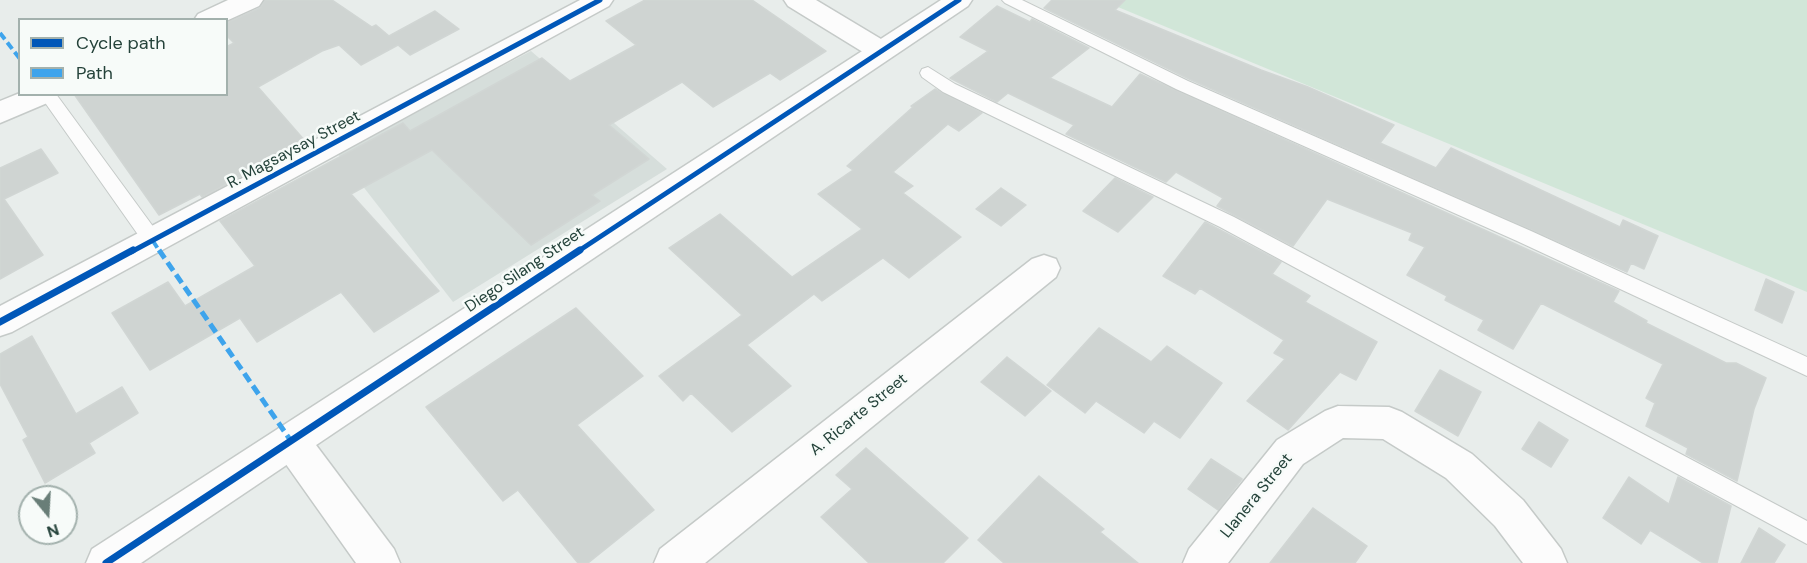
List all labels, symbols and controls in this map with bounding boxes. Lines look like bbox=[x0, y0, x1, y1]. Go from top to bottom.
legend bbox=[18, 18, 228, 96]
text: Cycle path bbox=[76, 31, 166, 55]
text: Path bbox=[76, 61, 113, 85]
street label: R. Magsaysay Street bbox=[224, 107, 364, 193]
street label: Diego Silang Street bbox=[462, 223, 588, 317]
street label: A. Ricarte Street bbox=[806, 370, 912, 460]
street label: Llanera Street bbox=[1217, 450, 1297, 542]
north arrow bbox=[18, 485, 78, 545]
text: N bbox=[44, 519, 62, 542]

